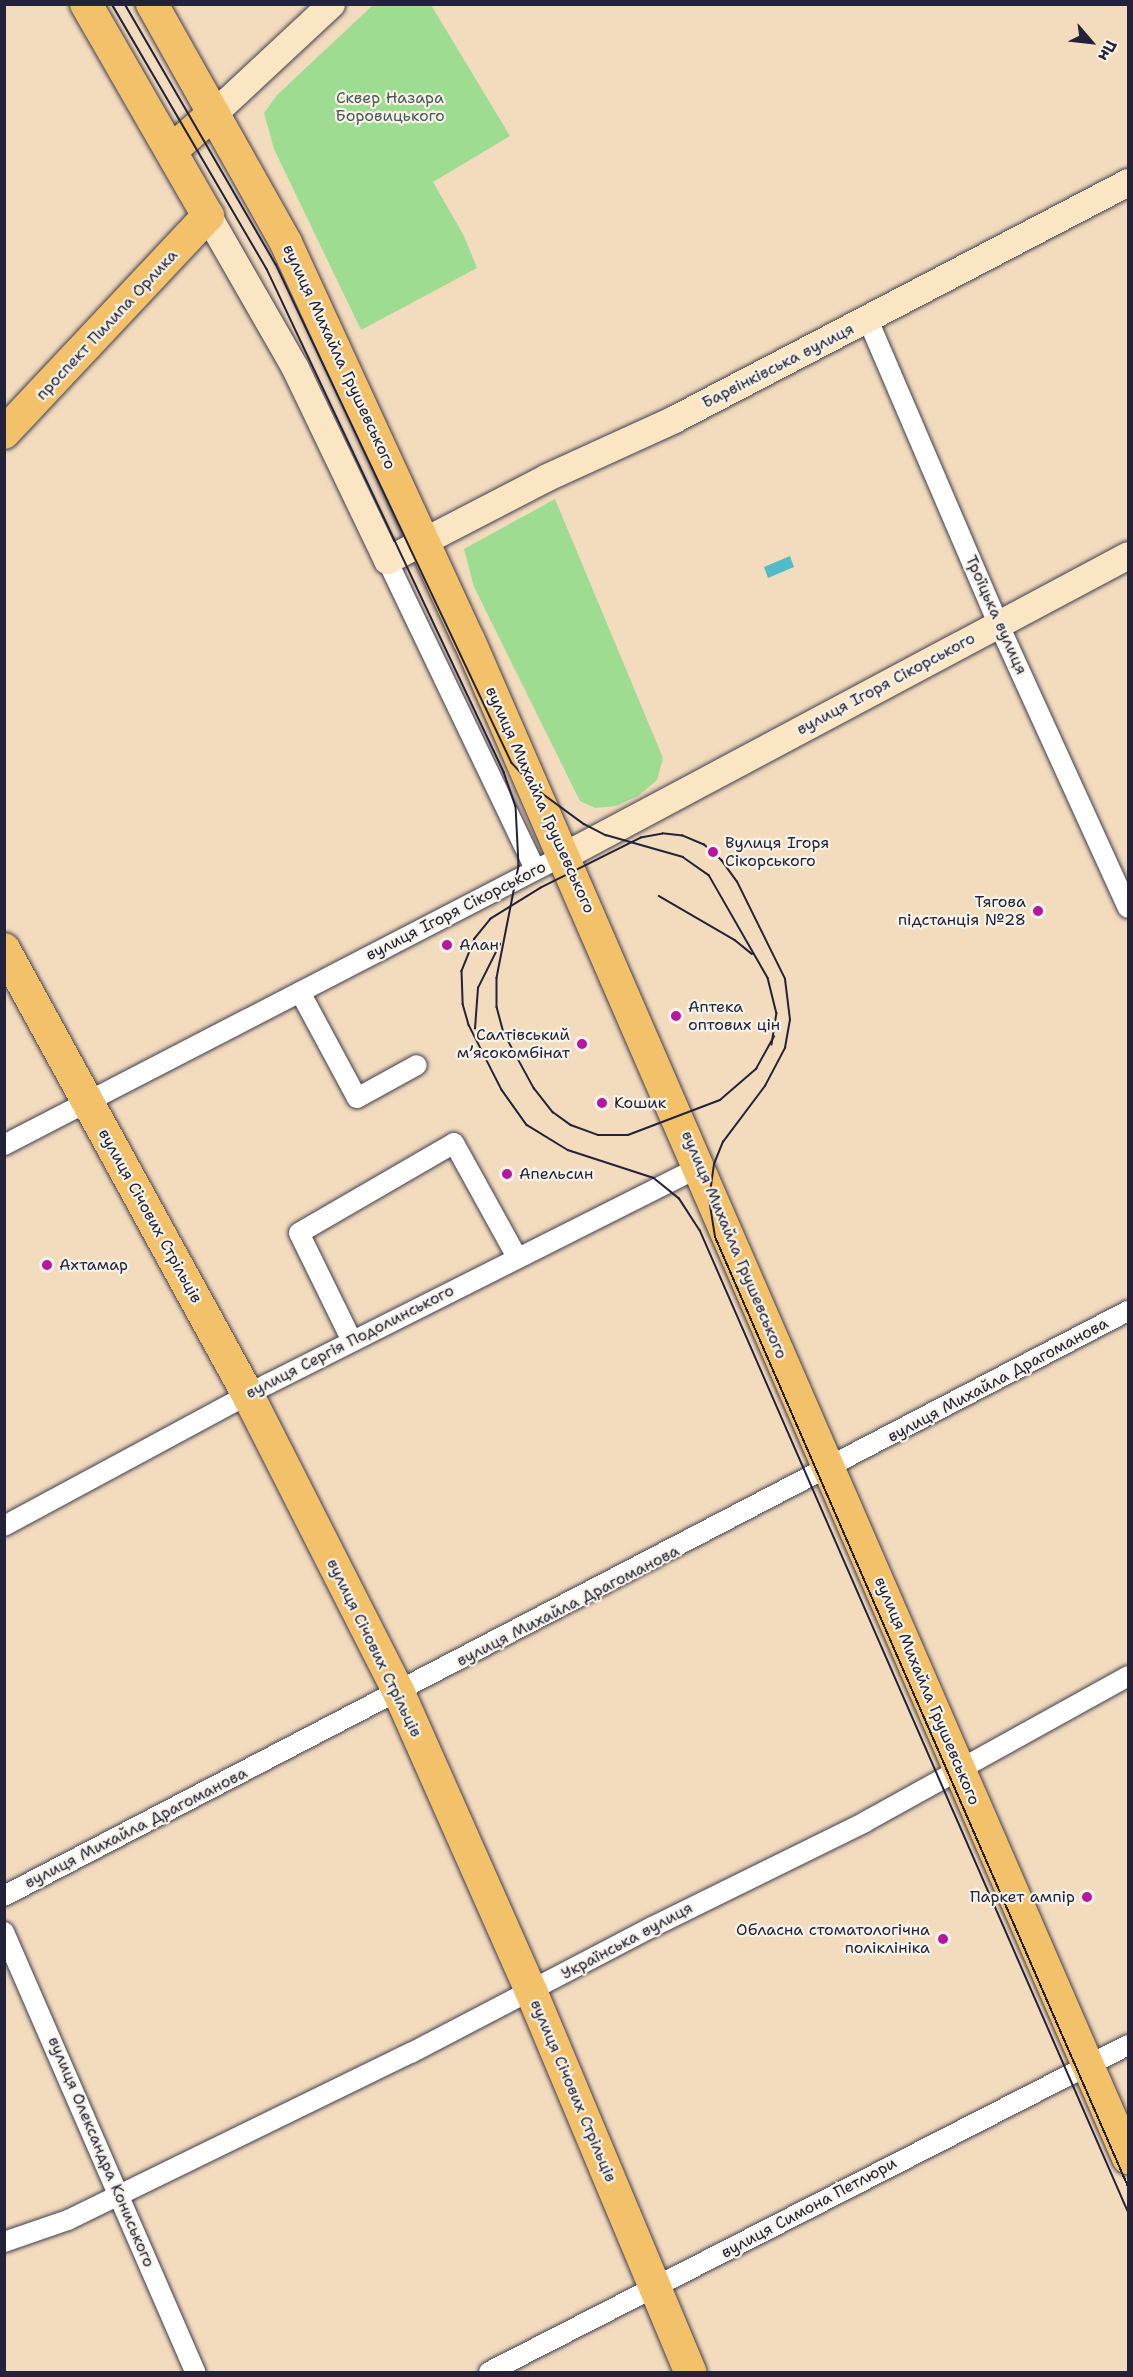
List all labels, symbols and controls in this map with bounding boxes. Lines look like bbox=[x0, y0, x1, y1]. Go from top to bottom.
north arrow bbox=[1061, 12, 1121, 72]
text: Пн bbox=[1093, 36, 1122, 65]
park label: Сквер Назара Боровицького bbox=[335, 88, 445, 126]
street label: вулиця Михайла Грушевського bbox=[278, 241, 400, 473]
street label: проспект Пилипа Орлика bbox=[32, 246, 182, 404]
street label: Барвінківська вулиця bbox=[699, 319, 857, 413]
street label: Троїцька вулиця bbox=[961, 552, 1031, 678]
street label: вулиця Ігоря Сікорського bbox=[793, 629, 979, 739]
street label: вулиця Михайла Грушевського bbox=[481, 684, 599, 916]
place label: Вулиця Ігоря Сікорського bbox=[725, 833, 829, 871]
marker: Вулиця Ігоря Сікорського bbox=[706, 845, 720, 859]
street label: вулиця Ігоря Сікорського bbox=[363, 857, 549, 965]
place label: Тягова пiдстанцiя №28 bbox=[898, 892, 1026, 930]
marker: Тягова пiдстанцiя №28 bbox=[1031, 904, 1045, 918]
place label: Алан bbox=[459, 935, 499, 955]
marker: Алан bbox=[440, 938, 454, 952]
place label: Аптека оптових цін bbox=[688, 997, 780, 1035]
marker: Аптека оптових цін bbox=[669, 1009, 683, 1023]
place label: Салтівський мʼясокомбінат bbox=[457, 1025, 570, 1063]
marker: Салтівський мʼясокомбінат bbox=[575, 1037, 589, 1051]
place label: Кошик bbox=[614, 1093, 666, 1113]
marker: Кошик bbox=[595, 1096, 609, 1110]
street label: вулиця Січових Стрільців bbox=[94, 1126, 206, 1306]
street label: вулиця Михайла Грушевського bbox=[677, 1128, 791, 1362]
place label: Апельсин bbox=[519, 1164, 593, 1184]
marker: Апельсин bbox=[500, 1167, 514, 1181]
place label: Ахтамар bbox=[59, 1255, 128, 1275]
marker: Ахтамар bbox=[40, 1258, 54, 1272]
street label: вулиця Сергія Подолинського bbox=[243, 1281, 457, 1403]
street label: вулиця Михайла Драгоманова bbox=[884, 1314, 1112, 1446]
street label: вулиця Михайла Драгоманова bbox=[454, 1541, 682, 1671]
street label: вулиця Січових Стрільців bbox=[322, 1556, 426, 1740]
street label: вулиця Михайла Грушевського bbox=[870, 1574, 984, 1808]
street label: вулиця Михайла Драгоманова bbox=[22, 1763, 250, 1893]
place label: Паркет ампір bbox=[970, 1887, 1075, 1907]
marker: Паркет ампір bbox=[1080, 1890, 1094, 1904]
street label: Українська вулиця bbox=[558, 1898, 696, 1984]
place label: Обласна стоматологічна поліклініка bbox=[736, 1920, 930, 1958]
marker: Обласна стоматологічна поліклініка bbox=[934, 1930, 952, 1948]
street label: вулиця Січових Стрільців bbox=[526, 1997, 620, 2185]
street label: вулиця Олександра Кониського bbox=[44, 2034, 158, 2270]
street label: вулиця Симона Петлюри bbox=[718, 2153, 900, 2263]

